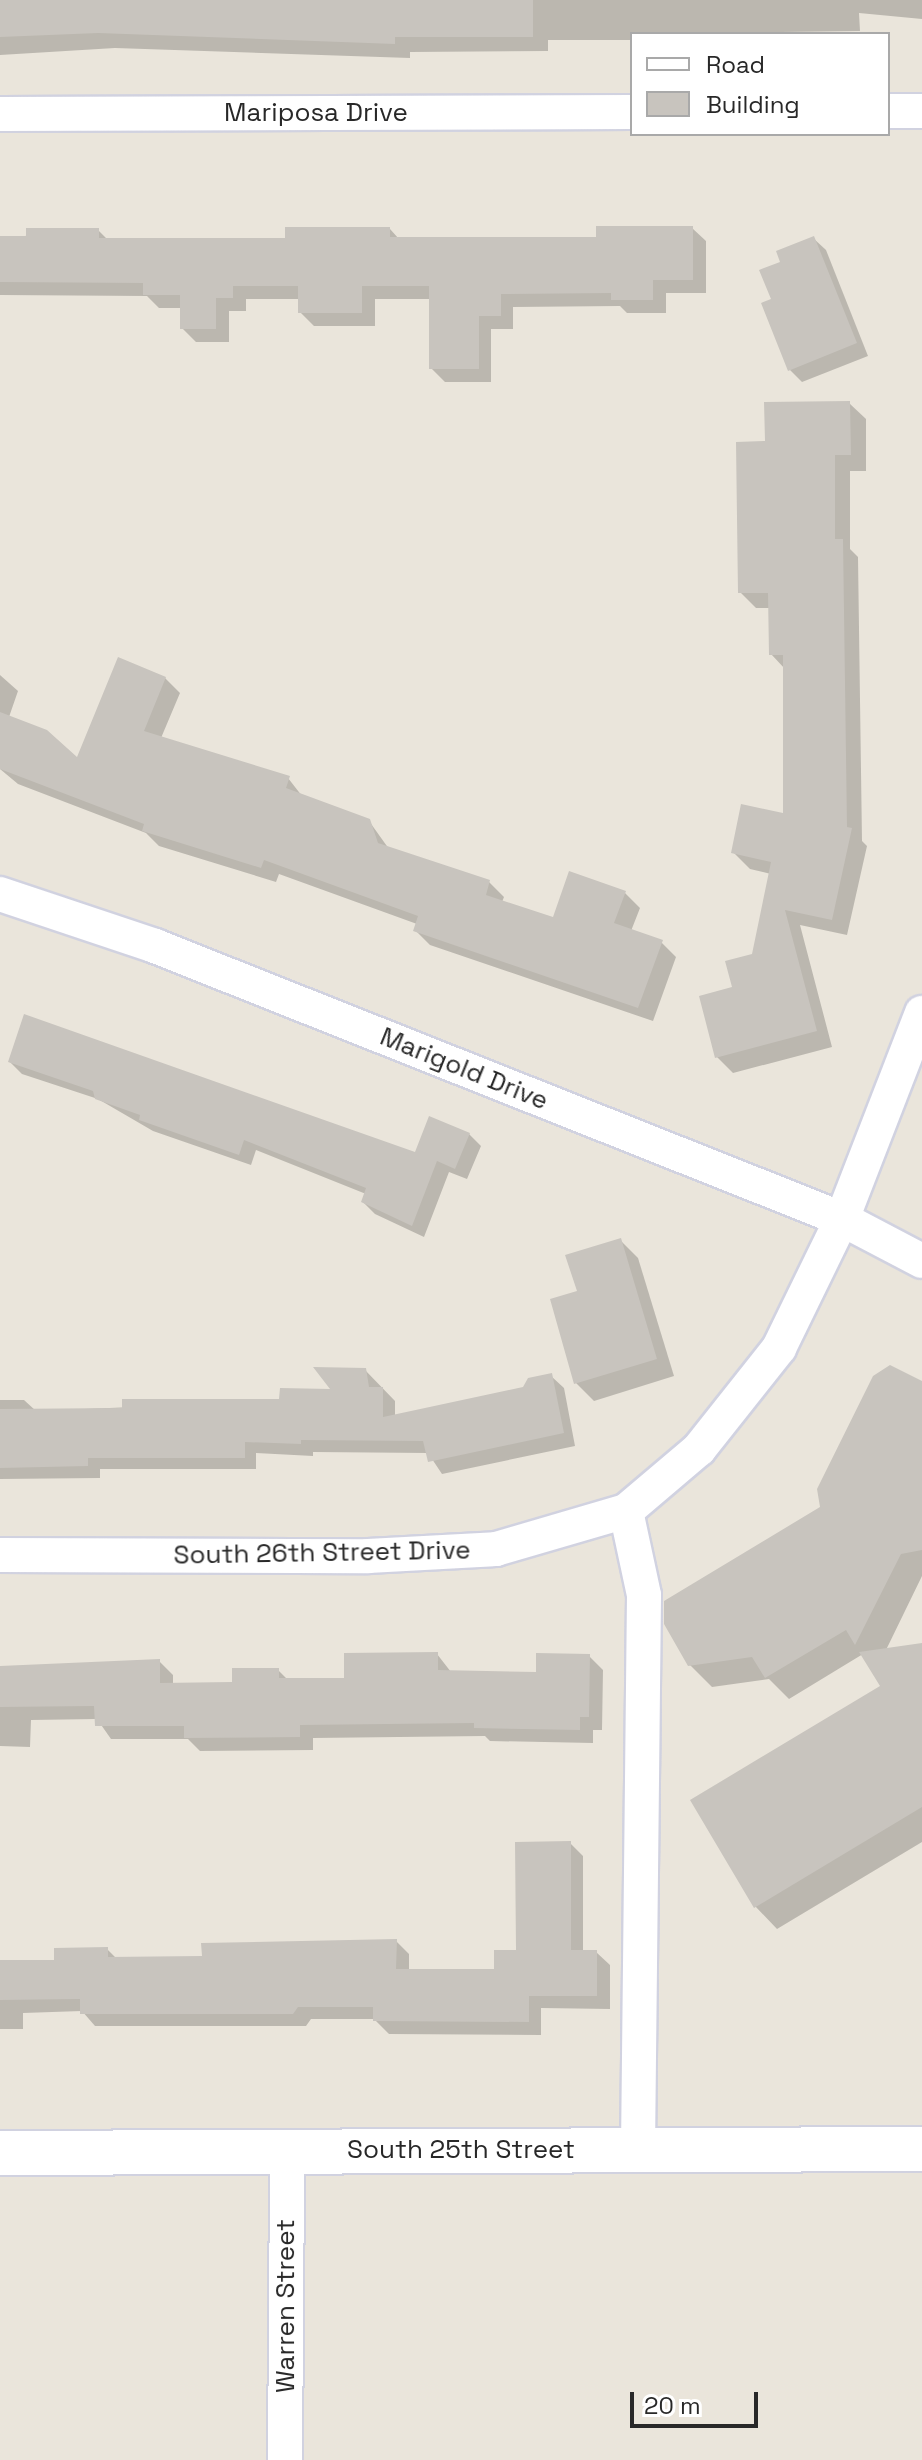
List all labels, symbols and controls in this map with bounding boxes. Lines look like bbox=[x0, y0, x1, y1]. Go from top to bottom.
legend bbox=[630, 32, 890, 136]
text: Road bbox=[706, 49, 765, 80]
text: Building bbox=[706, 89, 800, 120]
street label: Mariposa Drive bbox=[224, 97, 408, 129]
street label: Marigold Drive bbox=[375, 1021, 553, 1117]
street label: South 26th Street Drive bbox=[173, 1535, 471, 1571]
street label: South 25th Street bbox=[347, 2134, 575, 2166]
street label: Warren Street bbox=[270, 2219, 302, 2393]
scale bar bbox=[634, 2376, 762, 2426]
text: 20 m bbox=[644, 2390, 701, 2421]

